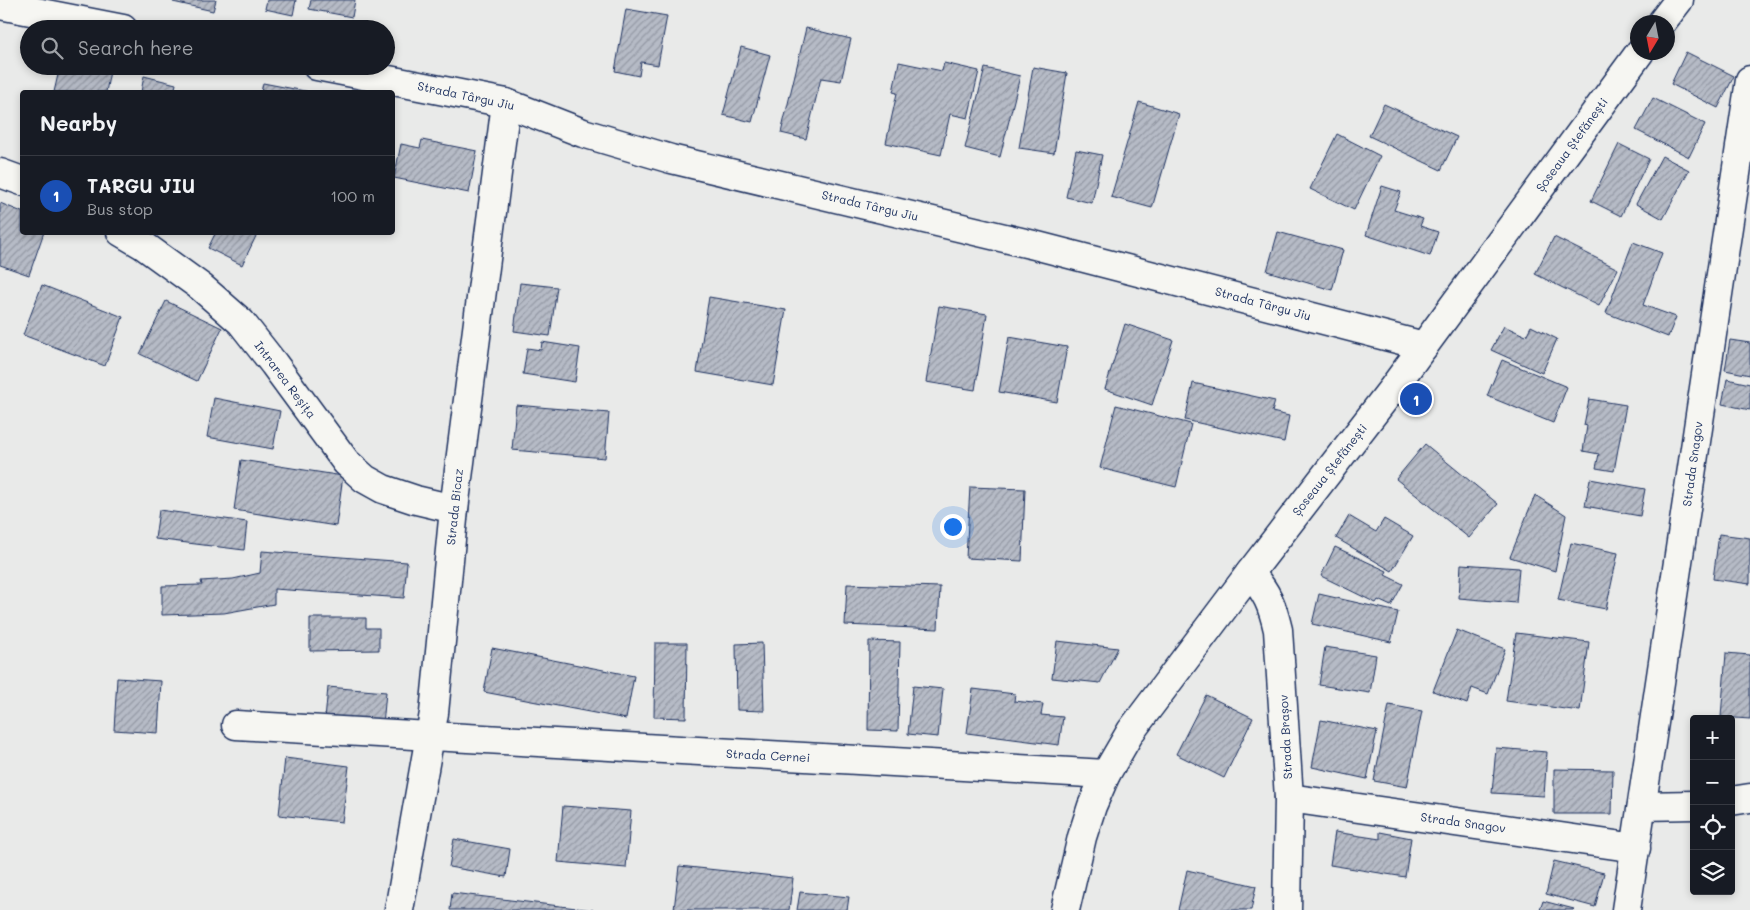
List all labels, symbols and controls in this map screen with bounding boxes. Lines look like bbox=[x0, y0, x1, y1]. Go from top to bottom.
north arrow bbox=[1630, 15, 1675, 60]
search box bbox=[20, 20, 395, 75]
icon: search bbox=[38, 34, 66, 62]
text: Search here bbox=[78, 35, 194, 60]
street label: Strada Târgu Jiu bbox=[416, 77, 516, 113]
street label: Șoseaua Ștefănești bbox=[1532, 94, 1612, 195]
text: Nearby bbox=[40, 109, 117, 136]
text: TARGU JIU bbox=[87, 173, 195, 198]
text: 1 bbox=[52, 185, 60, 206]
text: 100 m bbox=[330, 185, 375, 206]
street label: Strada Târgu Jiu bbox=[820, 186, 920, 224]
text: Bus stop bbox=[87, 198, 153, 219]
street label: Strada Târgu Jiu bbox=[1213, 283, 1313, 324]
street label: Intrarea Reșița bbox=[251, 338, 320, 421]
pin: 1 bbox=[1400, 380, 1432, 418]
street label: Șoseaua Ștefănești bbox=[1288, 420, 1371, 519]
street label: Strada Snagov bbox=[1678, 420, 1706, 507]
street label: Strada Bicaz bbox=[442, 468, 466, 546]
your location bbox=[940, 514, 966, 540]
street label: Strada Brașov bbox=[1275, 694, 1295, 780]
map controls bbox=[1690, 715, 1735, 895]
button: + bbox=[1690, 715, 1735, 760]
street label: Strada Cernei bbox=[726, 745, 811, 765]
button: − bbox=[1690, 760, 1735, 805]
button: locate bbox=[1690, 805, 1735, 850]
street label: Strada Snagov bbox=[1420, 808, 1507, 836]
button: layers bbox=[1690, 850, 1735, 895]

